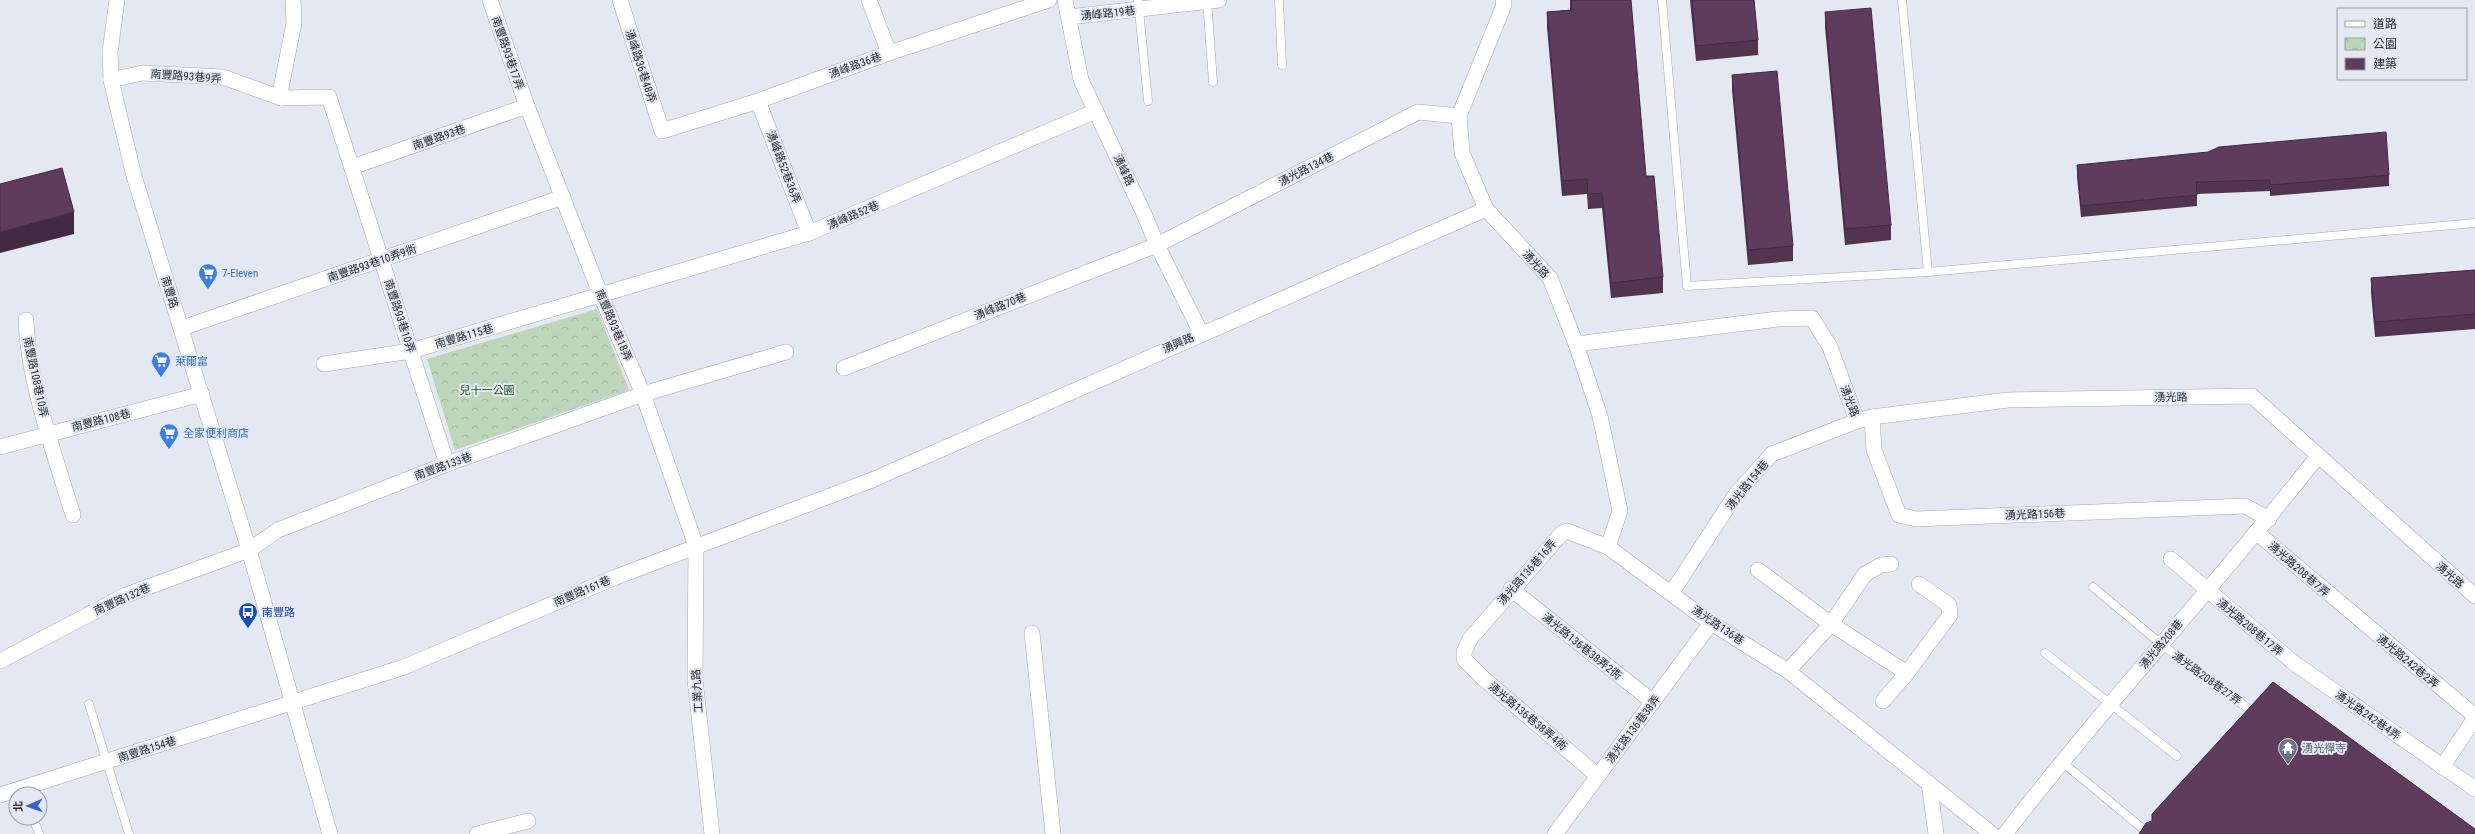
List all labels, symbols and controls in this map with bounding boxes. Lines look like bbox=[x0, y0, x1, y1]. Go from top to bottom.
street label: 湧峰路19巷 bbox=[1080, 4, 1136, 23]
legend bbox=[2337, 8, 2467, 80]
street label: 南豐路93巷17弄 bbox=[489, 15, 526, 92]
text: 道路 bbox=[2373, 17, 2397, 31]
street label: 湧峰路36巷48弄 bbox=[622, 28, 659, 105]
text: 公園 bbox=[2373, 37, 2397, 51]
street label: 湧峰路36巷 bbox=[827, 50, 883, 81]
text: 建築 bbox=[2373, 57, 2397, 71]
street label: 南豐路93巷9弄 bbox=[150, 68, 222, 85]
street label: 南豐路93巷 bbox=[411, 122, 467, 153]
street label: 湧峰路52巷36弄 bbox=[764, 129, 803, 205]
street label: 湧光路134巷 bbox=[1276, 150, 1336, 189]
street label: 湧峰路 bbox=[1111, 153, 1136, 188]
street label: 湧峰路52巷 bbox=[825, 199, 881, 232]
street label: 南豐路93巷10弄9衖 bbox=[326, 242, 418, 285]
street label: 湧光路 bbox=[1520, 248, 1551, 281]
supermarket icon: 7-Eleven bbox=[197, 262, 219, 290]
place label: 7-Eleven bbox=[222, 267, 258, 280]
street label: 南豐路 bbox=[158, 274, 181, 310]
street label: 南豐路93巷10弄 bbox=[381, 278, 418, 355]
street label: 南豐路93巷18弄 bbox=[593, 287, 635, 363]
street label: 湧峰路70巷 bbox=[972, 290, 1028, 323]
street label: 南豐路115巷 bbox=[433, 322, 495, 351]
street label: 湧興路 bbox=[1160, 331, 1196, 356]
street label: 南豐路108巷10弄 bbox=[21, 336, 50, 419]
supermarket icon: 萊爾富 bbox=[150, 350, 172, 378]
place label: 萊爾富 bbox=[175, 355, 208, 368]
street label: 湧光路 bbox=[1838, 383, 1862, 419]
park label: 兒十一公園 bbox=[460, 384, 515, 397]
street label: 湧光路 bbox=[2154, 391, 2188, 404]
street label: 南豐路108巷 bbox=[70, 407, 132, 434]
supermarket icon: 全家便利商店 bbox=[158, 422, 180, 450]
place label: 全家便利商店 bbox=[183, 427, 249, 440]
street label: 南豐路133巷 bbox=[413, 450, 474, 483]
street label: 湧光路154巷 bbox=[1723, 458, 1771, 513]
street label: 湧光路156巷 bbox=[2005, 507, 2065, 522]
street label: 湧光路136巷16弄 bbox=[1496, 537, 1559, 608]
street label: 湧光路208巷7弄 bbox=[2265, 539, 2332, 599]
street label: 湧光路 bbox=[2433, 560, 2466, 591]
street label: 南豐路161巷 bbox=[552, 574, 612, 609]
street label: 南豐路132巷 bbox=[92, 581, 152, 618]
street label: 湧光路208巷17弄 bbox=[2214, 596, 2285, 659]
bus stop icon: 南豐路 bbox=[237, 601, 259, 629]
street label: 湧光路136巷 bbox=[1689, 603, 1746, 648]
place label: 南豐路 bbox=[262, 606, 295, 619]
street label: 湧光路136巷38弄2衖 bbox=[1539, 610, 1624, 682]
street label: 湧光路208巷 bbox=[2137, 617, 2186, 672]
street label: 湧光路242巷2弄 bbox=[2374, 632, 2441, 691]
street label: 湧光路208巷27弄 bbox=[2170, 649, 2244, 708]
street label: 工業九路 bbox=[689, 669, 706, 713]
street label: 湧光路136巷38弄4衖 bbox=[1486, 680, 1570, 753]
street label: 湧光路242巷4弄 bbox=[2333, 688, 2403, 743]
street label: 湧光路136巷38弄 bbox=[1603, 693, 1663, 766]
street label: 南豐路154巷 bbox=[116, 734, 178, 765]
temple icon: 湧光禪寺 bbox=[2277, 737, 2299, 765]
place label: 湧光禪寺 bbox=[2302, 742, 2346, 755]
north arrow bbox=[8, 786, 48, 826]
text: 北 bbox=[12, 801, 25, 812]

